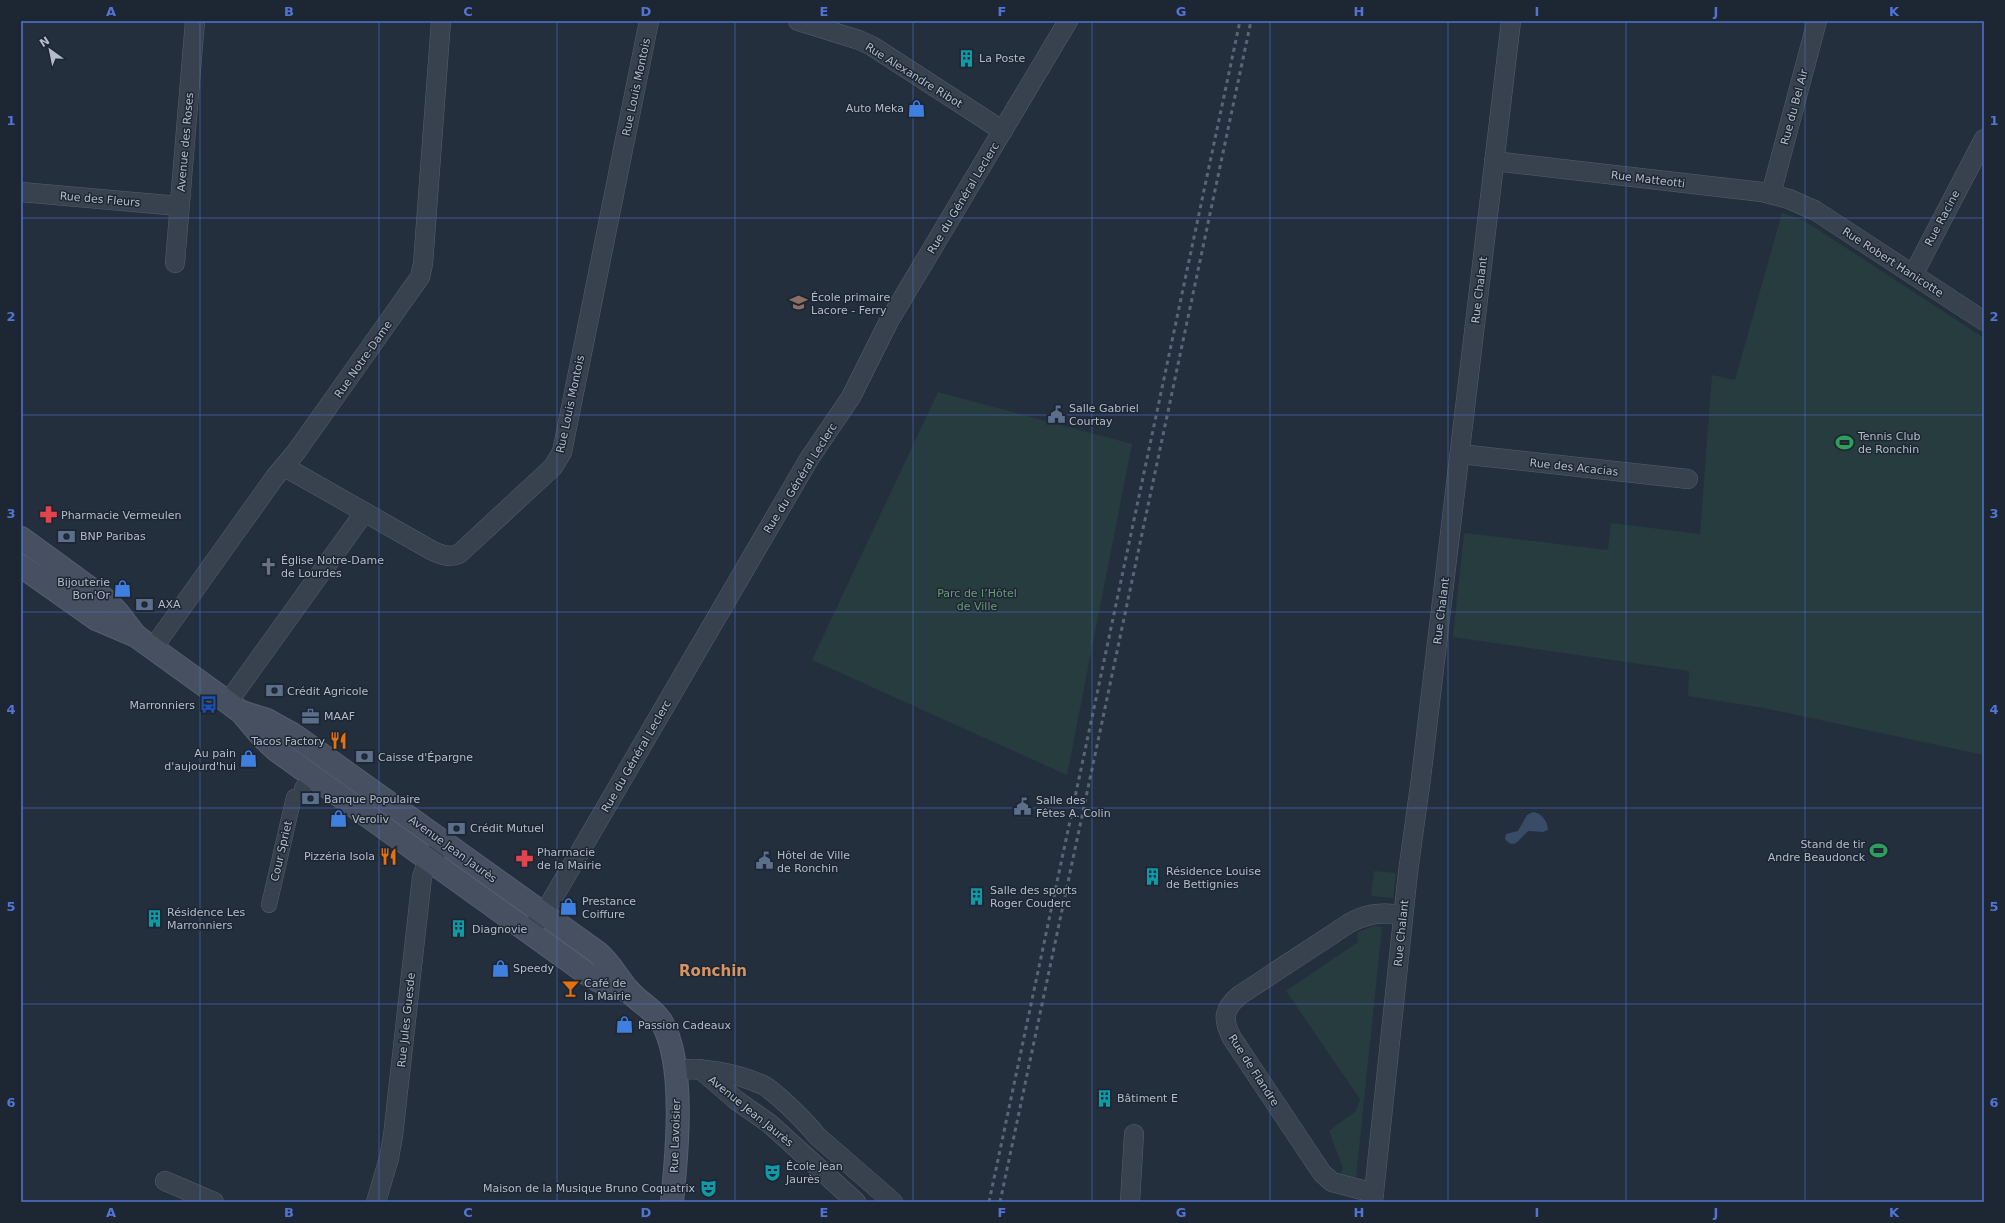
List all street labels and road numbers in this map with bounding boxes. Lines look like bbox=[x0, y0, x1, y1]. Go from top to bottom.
street label: Rue Louis Montois bbox=[620, 37, 653, 137]
street label: Rue Alexandre Ribot bbox=[863, 40, 965, 111]
street label: Rue du Bel Air bbox=[1778, 67, 1811, 146]
street label: Avenue des Roses bbox=[175, 92, 196, 192]
street label: Rue du Général Leclerc bbox=[925, 140, 1002, 256]
street label: Rue Matteotti bbox=[1610, 169, 1686, 190]
street label: Rue Racine bbox=[1922, 188, 1963, 248]
street label: Rue des Fleurs bbox=[59, 190, 141, 210]
street label: Rue Robert Hanicotte bbox=[1840, 225, 1946, 300]
street label: Rue Chalant bbox=[1469, 255, 1490, 324]
street label: Rue Notre-Dame bbox=[332, 318, 395, 400]
street label: Rue Louis Montois bbox=[554, 354, 587, 454]
street label: Rue du Général Leclerc bbox=[761, 421, 840, 536]
street label: Rue des Acacias bbox=[1529, 456, 1619, 479]
street label: Rue Chalant bbox=[1431, 576, 1452, 645]
street label: Rue du Général Leclerc bbox=[599, 698, 674, 815]
street label: Avenue Jean Jaurès bbox=[406, 813, 499, 886]
street label: Cour Spriet bbox=[268, 819, 295, 883]
street label: Rue Chalant bbox=[1392, 898, 1412, 967]
street label: Rue Jules Guesde bbox=[395, 972, 418, 1068]
street label: Rue de Flandre bbox=[1226, 1032, 1282, 1109]
street label: Avenue Jean Jaurès bbox=[706, 1073, 796, 1150]
street label: Rue Lavoisier bbox=[668, 1099, 683, 1173]

